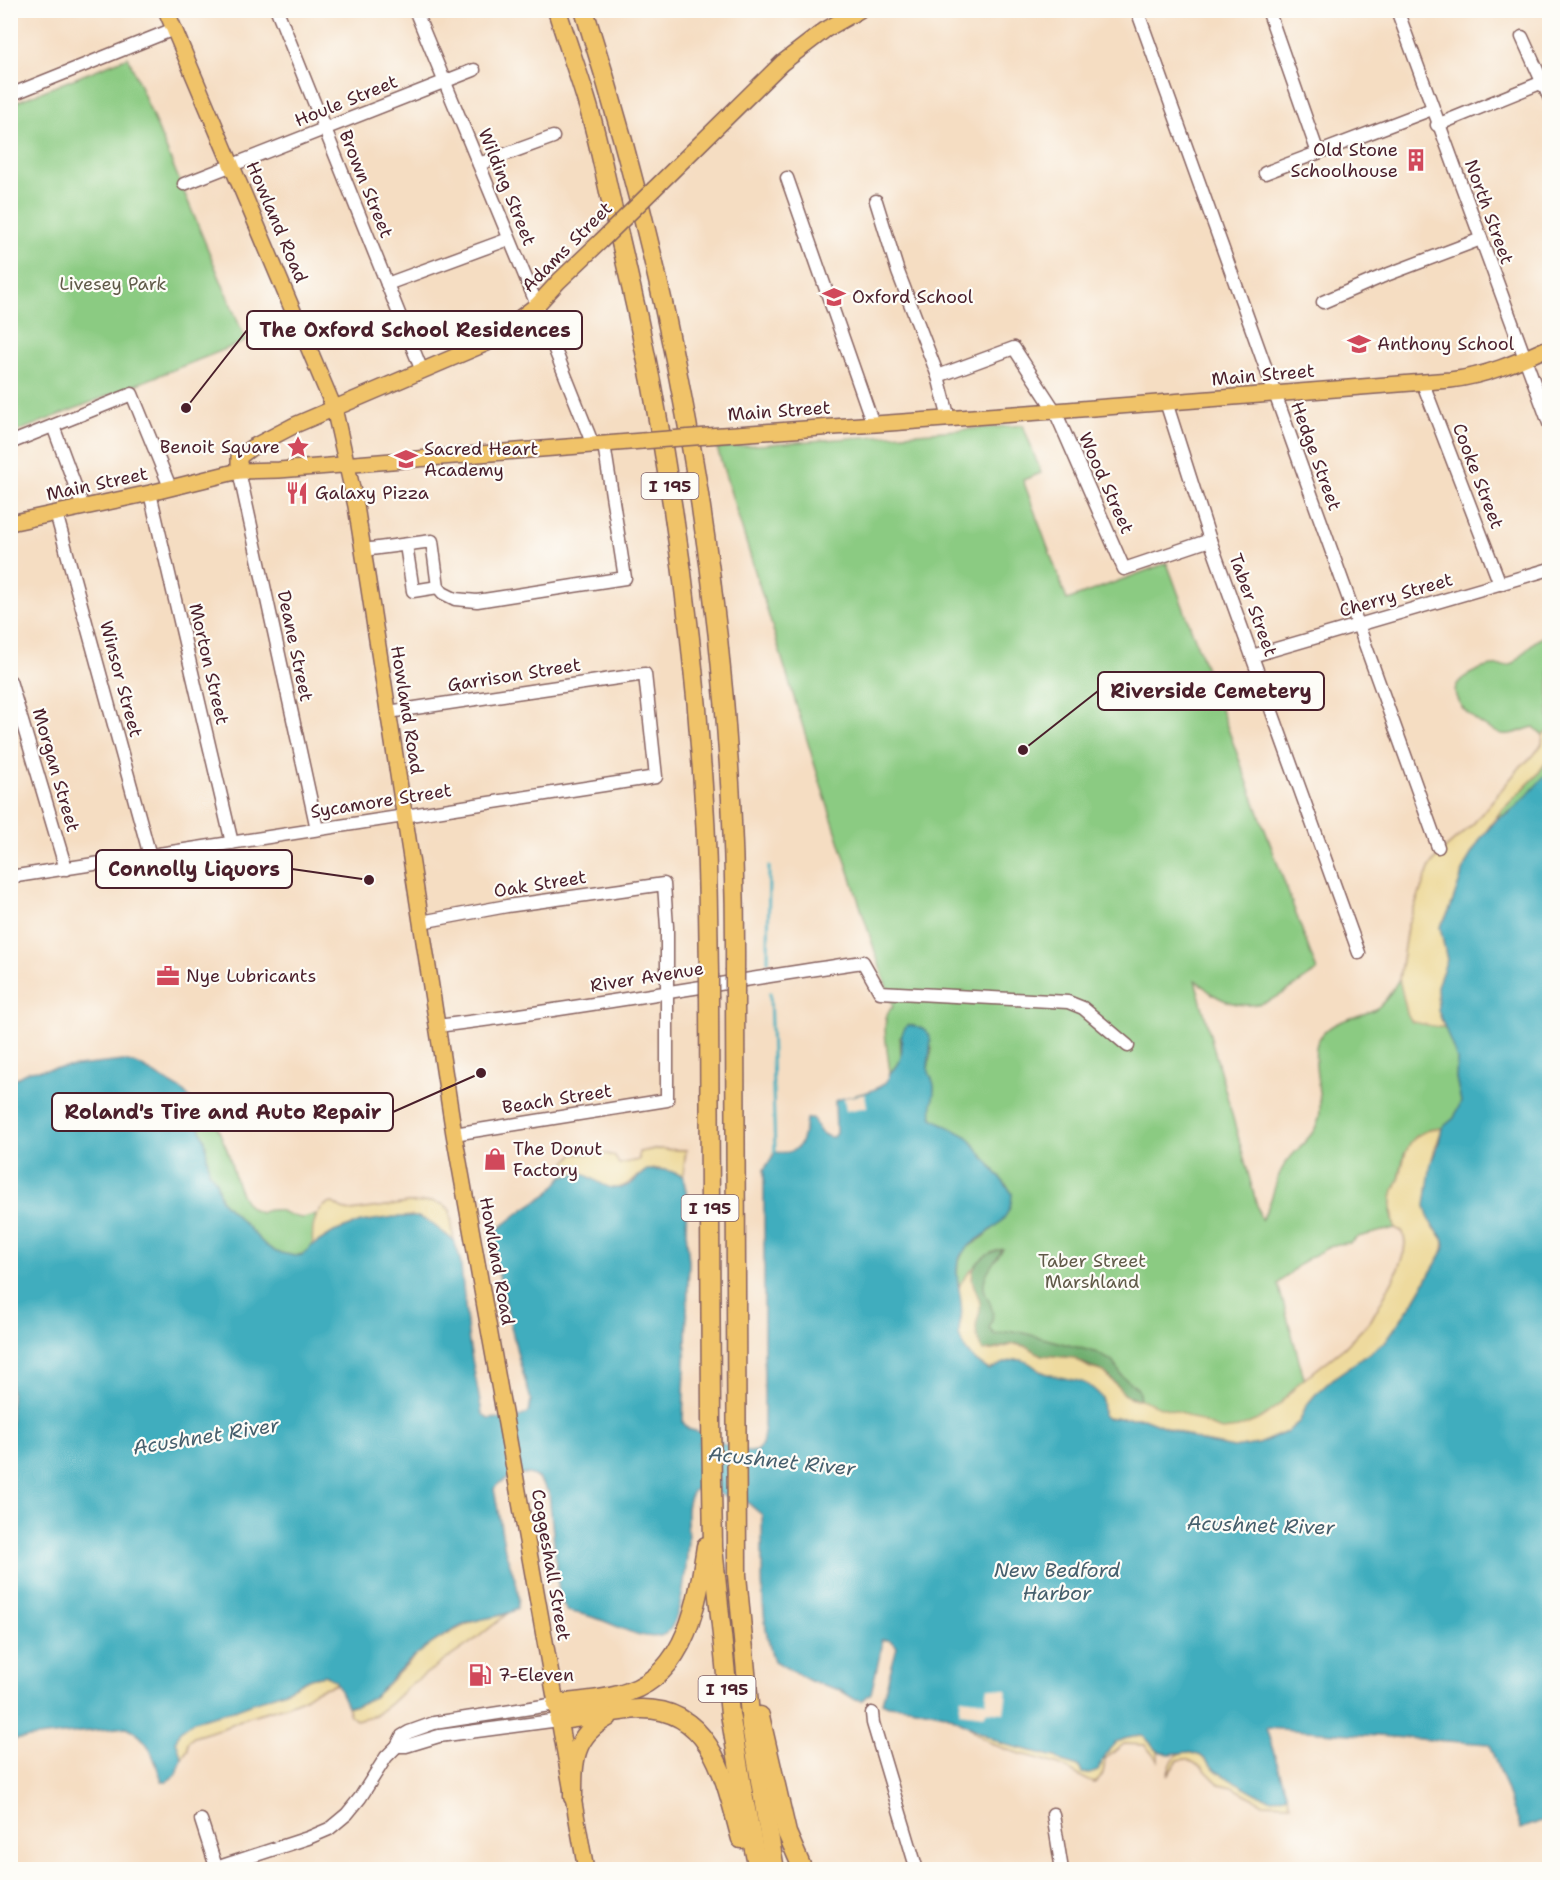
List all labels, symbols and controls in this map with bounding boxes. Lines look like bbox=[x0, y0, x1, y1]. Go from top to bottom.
street label: Houle Street bbox=[291, 69, 401, 133]
street label: Wilding Street bbox=[473, 125, 541, 249]
street label: Brown Street bbox=[333, 126, 399, 242]
place label: Old Stone Schoolhouse bbox=[1291, 138, 1398, 183]
building icon: Old Stone Schoolhouse bbox=[1403, 147, 1429, 173]
street label: North Street bbox=[1459, 156, 1519, 268]
street label: Howland Road bbox=[241, 158, 313, 286]
street label: Adams Street bbox=[516, 196, 618, 298]
park label: Livesey Park bbox=[59, 272, 167, 296]
school or university icon: Oxford School bbox=[821, 284, 847, 310]
place label: Oxford School bbox=[852, 285, 974, 309]
callout: The Oxford School Residences bbox=[247, 311, 582, 349]
text: The Oxford School Residences bbox=[259, 317, 571, 343]
school or university icon: Anthony School bbox=[1346, 331, 1372, 357]
place label: Anthony School bbox=[1377, 332, 1515, 356]
street label: Main Street bbox=[1211, 359, 1316, 391]
street label: Main Street bbox=[727, 395, 831, 427]
street label: Hedge Street bbox=[1285, 398, 1347, 514]
street label: Cooke Street bbox=[1447, 420, 1509, 532]
street label: Wood Street bbox=[1073, 428, 1139, 538]
place icon: Benoit Square bbox=[285, 434, 311, 460]
place label: Benoit Square bbox=[160, 435, 280, 459]
place label: Sacred Heart Academy bbox=[424, 437, 538, 482]
school or university icon: Sacred Heart Academy bbox=[393, 446, 419, 472]
street label: Main Street bbox=[44, 461, 150, 506]
road number: I 195 bbox=[642, 473, 698, 499]
restaurant icon: Galaxy Pizza bbox=[284, 480, 310, 506]
place label: Galaxy Pizza bbox=[315, 481, 429, 505]
street label: Taber Street bbox=[1223, 550, 1283, 660]
street label: Cherry Street bbox=[1336, 567, 1456, 623]
street label: Deane Street bbox=[272, 588, 319, 704]
street label: Morton Street bbox=[183, 601, 235, 727]
street label: Winsor Street bbox=[94, 618, 148, 740]
street label: Howland Road bbox=[385, 644, 429, 776]
street label: Garrison Street bbox=[446, 653, 583, 697]
callout: Riverside Cemetery bbox=[1098, 672, 1324, 710]
text: Riverside Cemetery bbox=[1110, 678, 1312, 704]
street label: Morgan Street bbox=[27, 705, 85, 835]
street label: Sycamore Street bbox=[309, 778, 453, 824]
callout: Connolly Liquors bbox=[96, 850, 292, 888]
text: Connolly Liquors bbox=[108, 856, 280, 882]
street label: Oak Street bbox=[492, 865, 588, 903]
street label: River Avenue bbox=[589, 956, 705, 998]
office icon: Nye Lubricants bbox=[155, 963, 181, 989]
place label: Nye Lubricants bbox=[186, 964, 316, 988]
street label: Beach Street bbox=[500, 1078, 614, 1120]
callout: Roland's Tire and Auto Repair bbox=[52, 1093, 393, 1131]
text: Roland's Tire and Auto Repair bbox=[64, 1099, 382, 1125]
place label: The Donut Factory bbox=[513, 1137, 602, 1182]
shop icon: The Donut Factory bbox=[482, 1146, 508, 1172]
street label: Howland Road bbox=[474, 1195, 520, 1327]
road number: I 195 bbox=[682, 1195, 738, 1221]
park label: Taber Street Marshland bbox=[1038, 1249, 1146, 1294]
water label: Acushnet River bbox=[131, 1412, 282, 1460]
water label: Acushnet River bbox=[707, 1440, 857, 1482]
street label: Coggeshall Street bbox=[526, 1487, 576, 1643]
water label: Acushnet River bbox=[1187, 1509, 1336, 1541]
water label: New Bedford Harbor bbox=[994, 1557, 1120, 1606]
fuel station icon: 7-Eleven bbox=[467, 1662, 493, 1688]
place label: 7-Eleven bbox=[498, 1663, 574, 1687]
road number: I 195 bbox=[698, 1676, 756, 1702]

